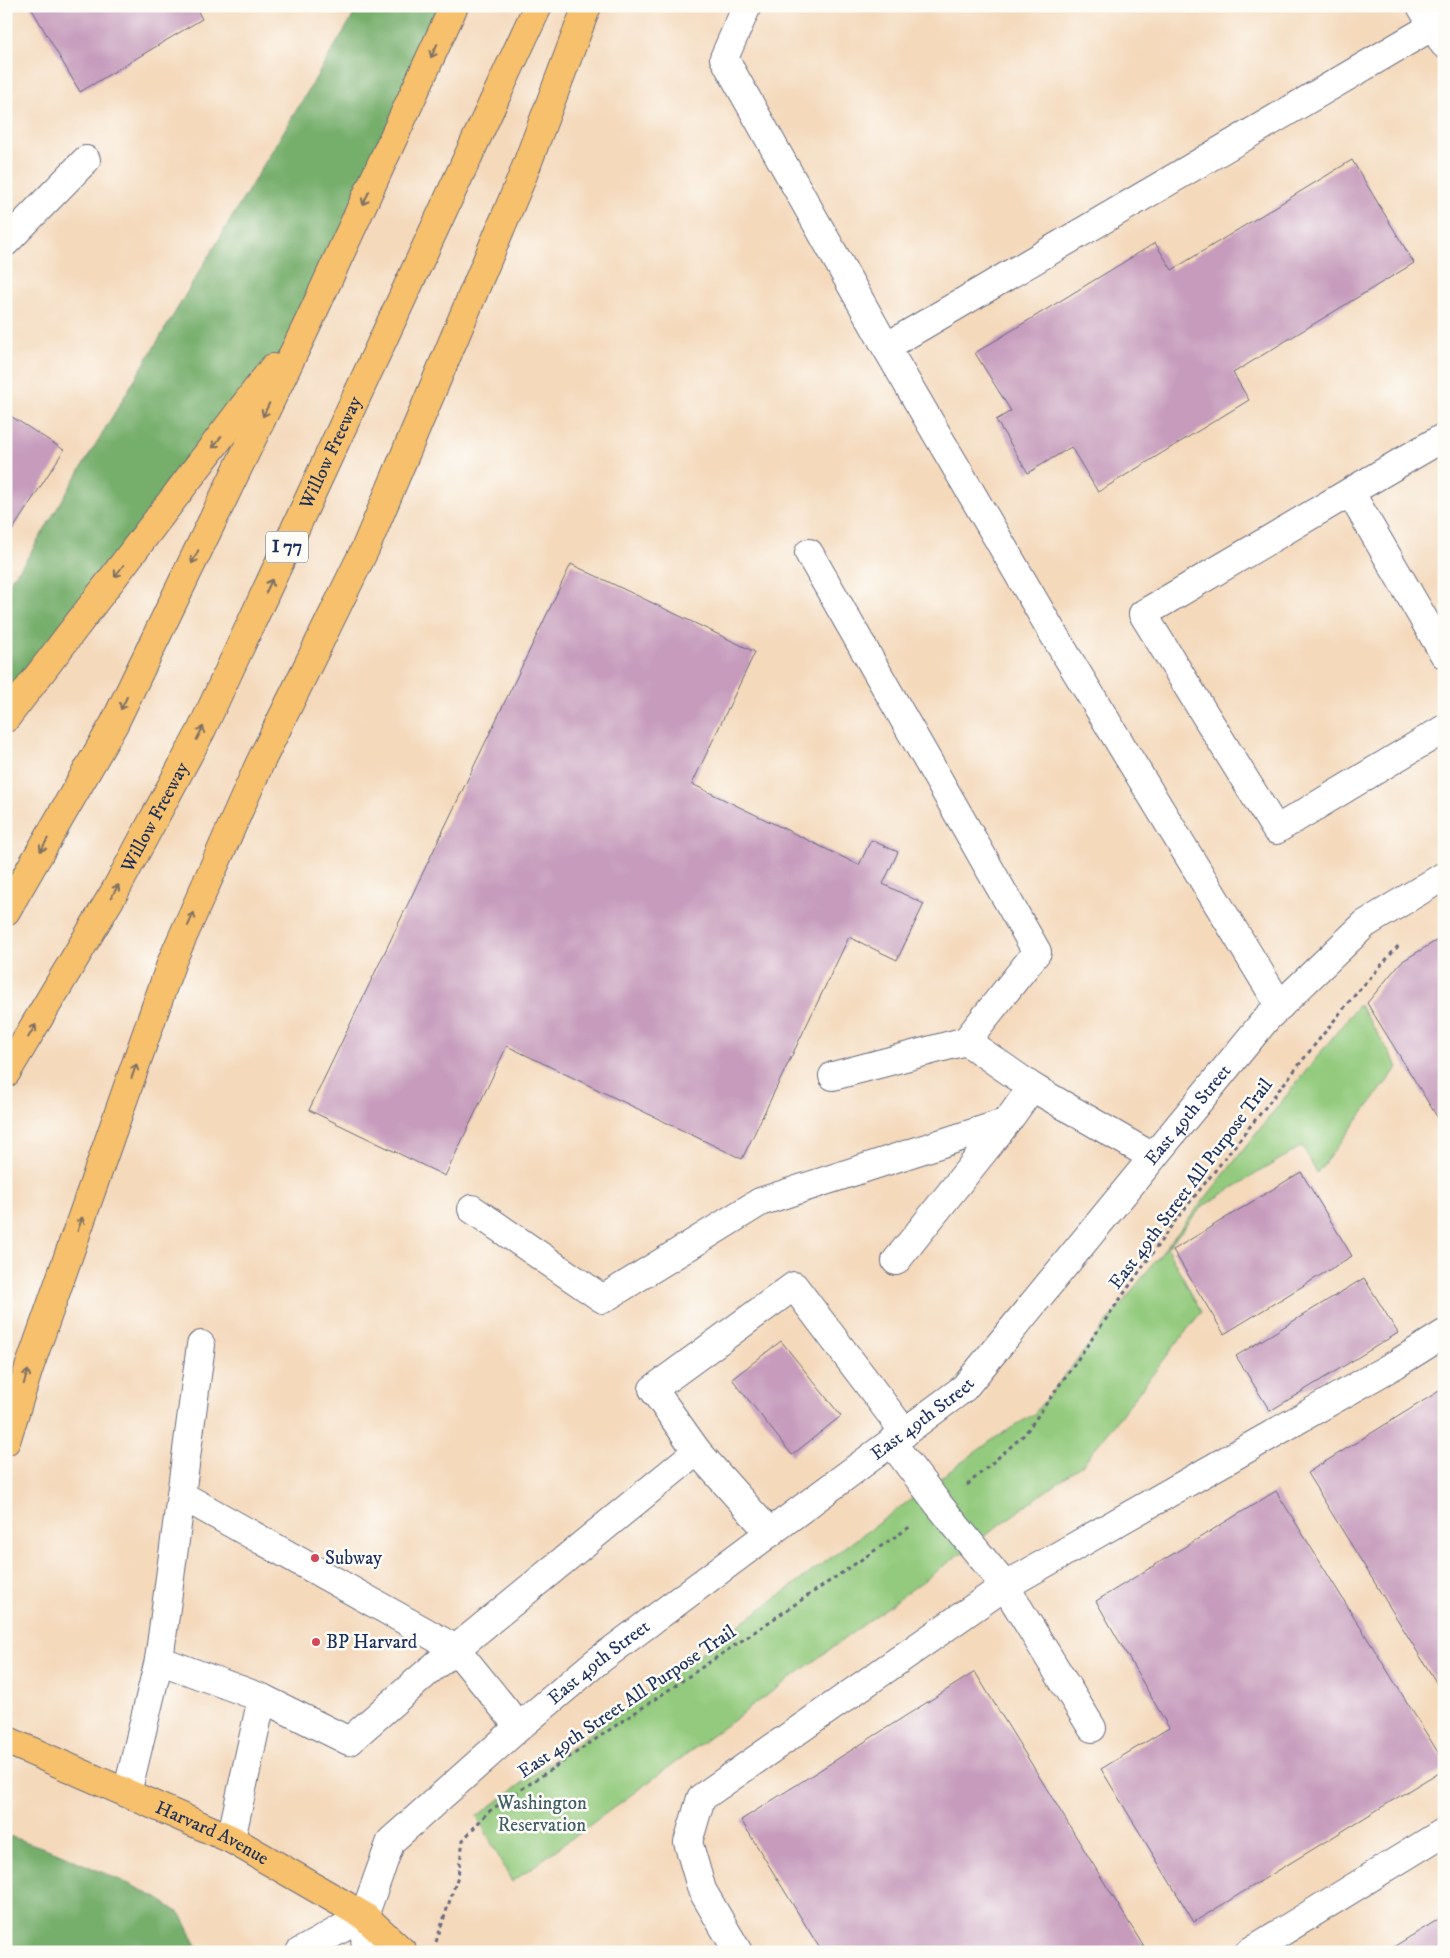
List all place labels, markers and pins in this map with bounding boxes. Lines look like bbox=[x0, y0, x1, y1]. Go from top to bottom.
place label: Subway bbox=[325, 1547, 383, 1570]
marker: Subway bbox=[309, 1552, 321, 1564]
place label: BP Harvard bbox=[326, 1631, 418, 1654]
marker: BP Harvard bbox=[310, 1636, 322, 1648]

